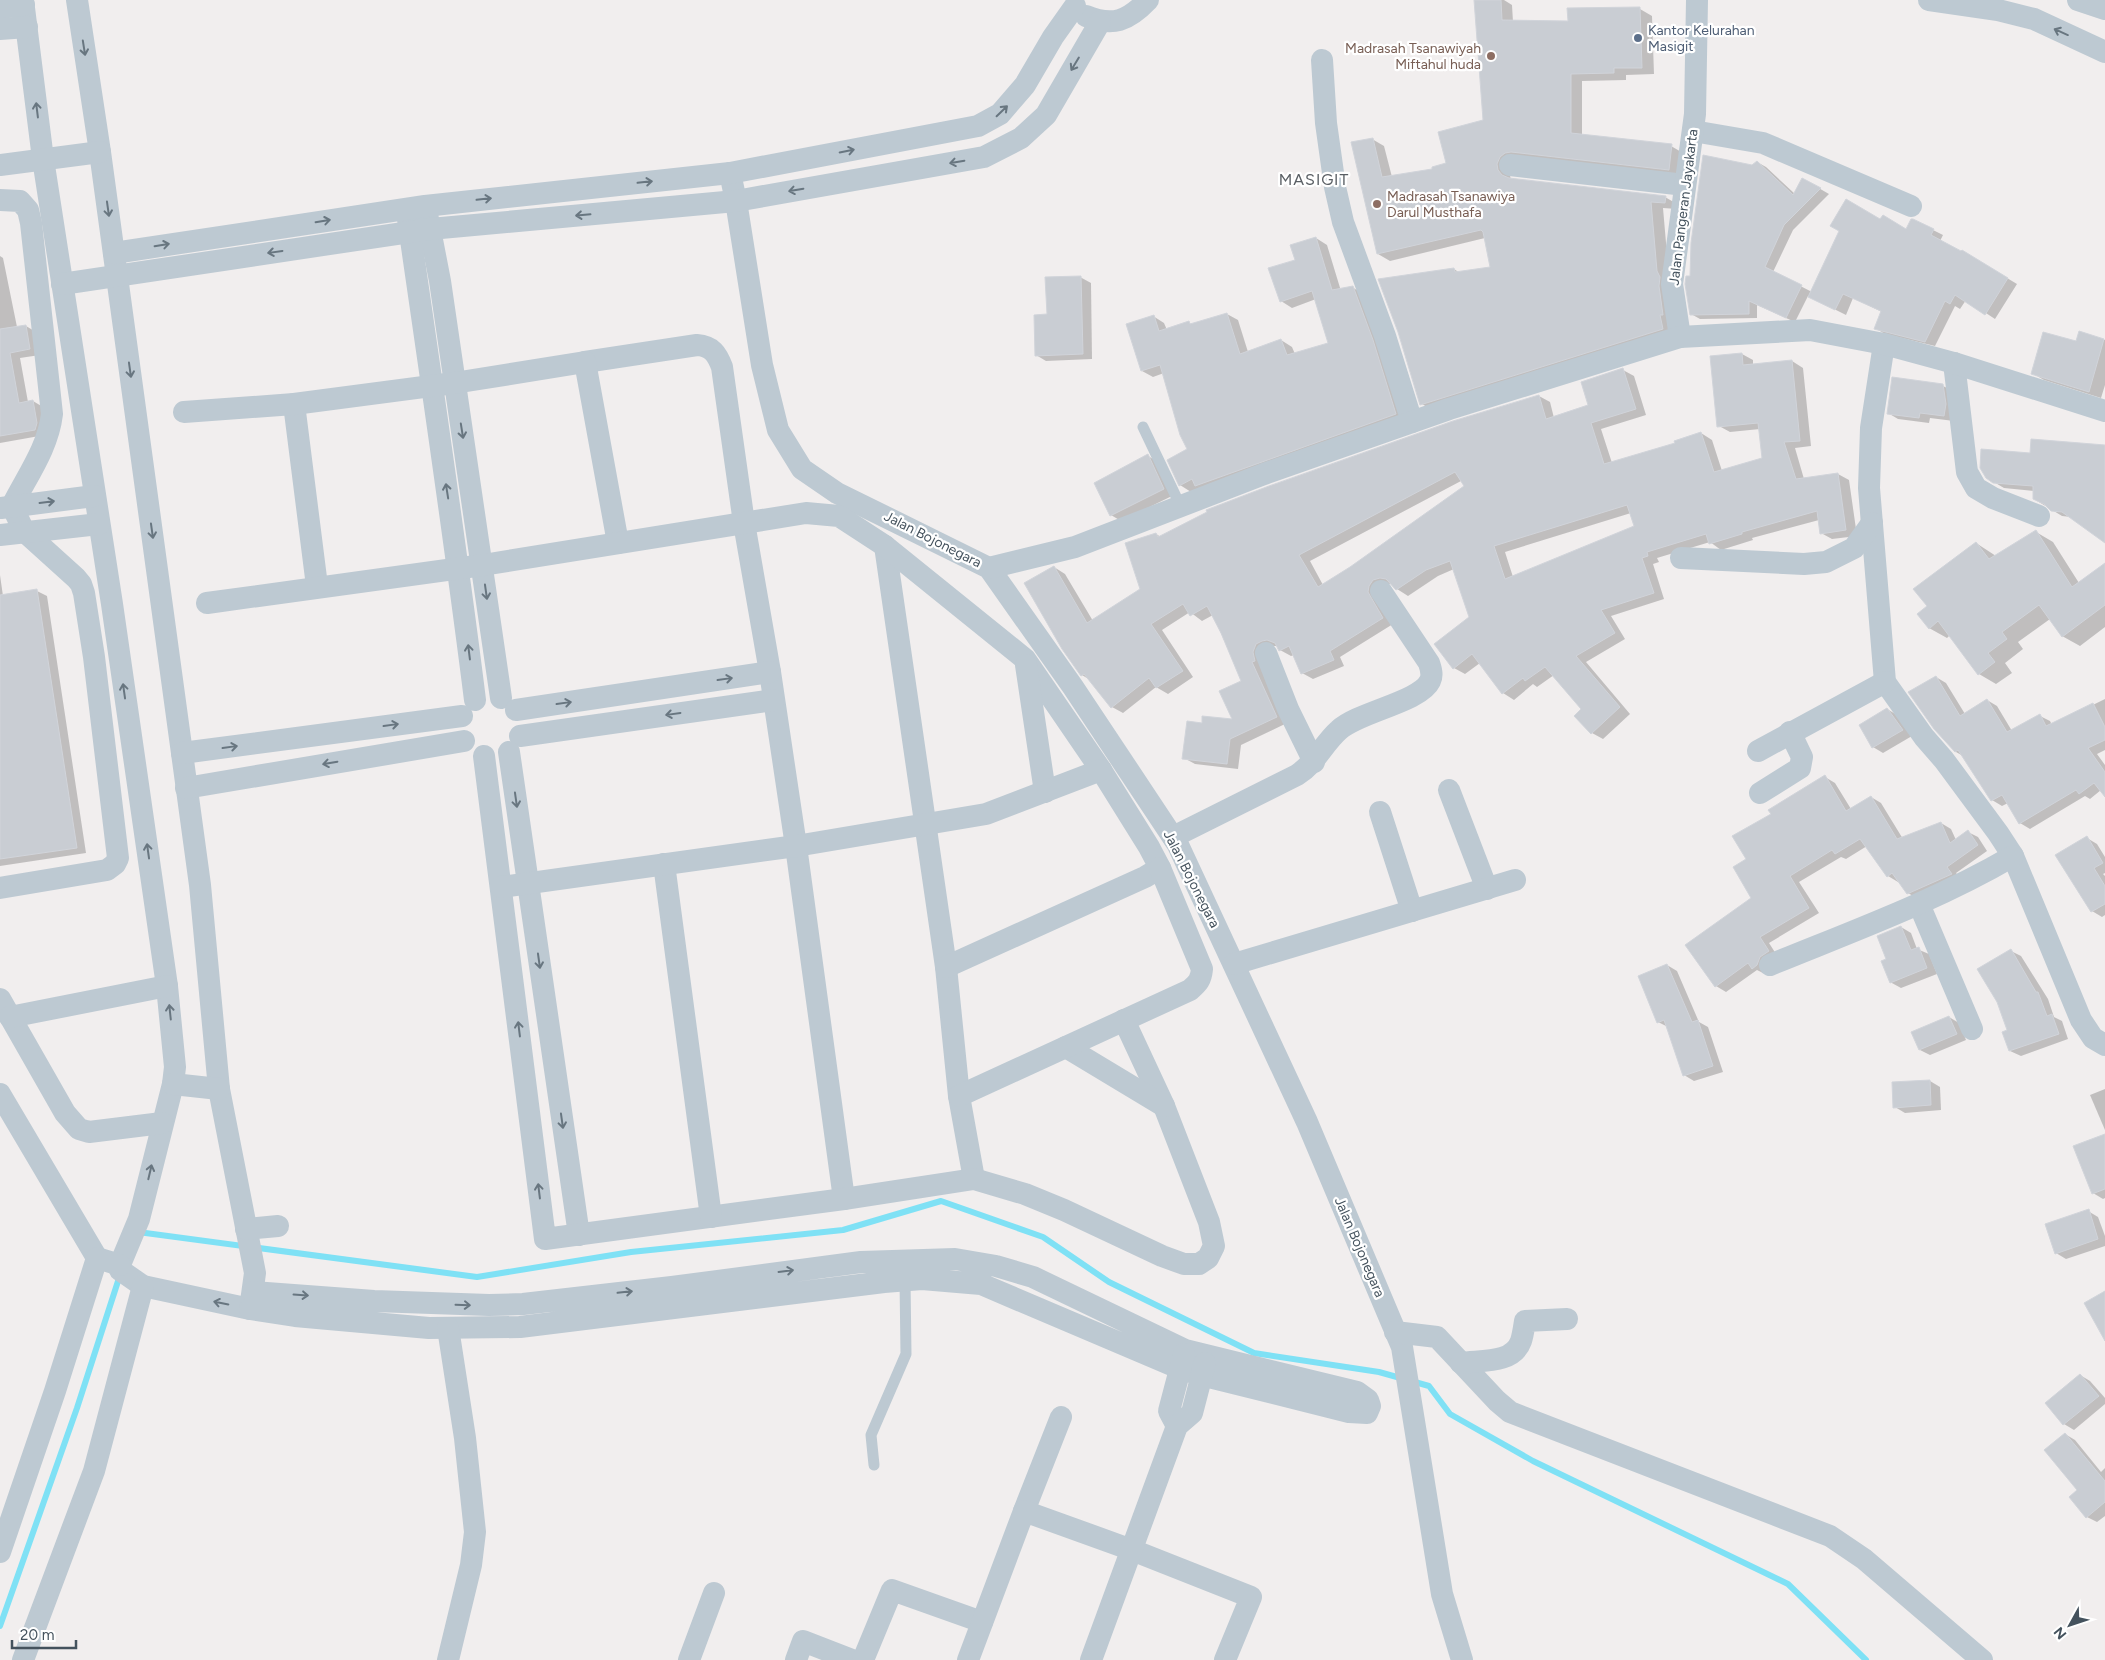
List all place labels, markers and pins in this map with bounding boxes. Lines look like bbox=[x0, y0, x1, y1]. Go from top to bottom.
place label: Kantor Kelurahan Masigit bbox=[1648, 22, 1755, 55]
marker: Kantor Kelurahan Masigit bbox=[1632, 32, 1644, 44]
place label: Madrasah Tsanawiyah Miftahul huda bbox=[1345, 40, 1481, 73]
marker: Madrasah Tsanawiyah Miftahul huda bbox=[1485, 50, 1497, 62]
place label: Madrasah Tsanawiya Darul Musthafa bbox=[1387, 188, 1515, 221]
marker: Madrasah Tsanawiya Darul Musthafa bbox=[1371, 198, 1383, 210]

